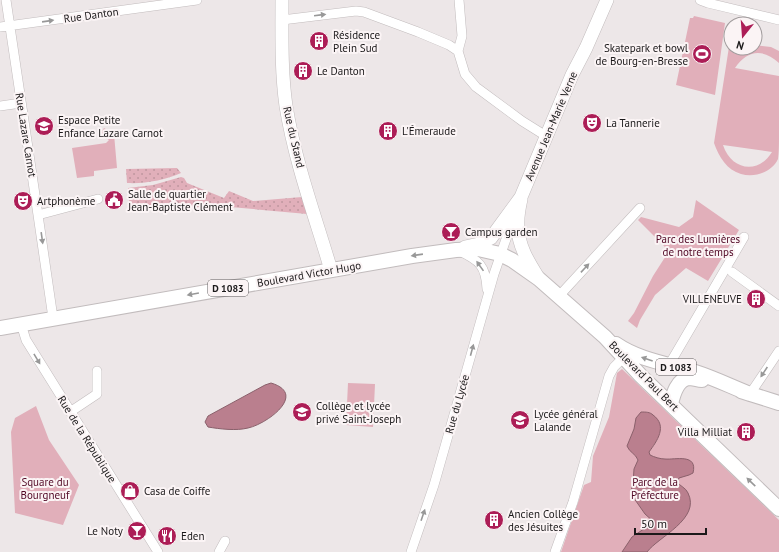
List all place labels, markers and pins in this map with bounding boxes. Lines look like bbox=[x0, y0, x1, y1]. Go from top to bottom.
place label: Résidence Plein Sud bbox=[333, 28, 380, 55]
building icon: Résidence Plein Sud bbox=[308, 30, 330, 52]
place label: Skatepark et bowl de Bourg-en-Bresse bbox=[596, 41, 689, 68]
sports icon: Skatepark et bowl de Bourg-en-Bresse bbox=[691, 43, 713, 65]
building icon: Le Danton bbox=[292, 60, 314, 82]
place label: Le Danton bbox=[317, 64, 365, 78]
theatre icon: La Tannerie bbox=[581, 112, 603, 134]
place label: Espace Petite Enfance Lazare Carnot bbox=[58, 113, 163, 140]
school or university icon: Espace Petite Enfance Lazare Carnot bbox=[33, 115, 55, 137]
place label: La Tannerie bbox=[606, 116, 660, 130]
building icon: L'Émeraude bbox=[377, 120, 399, 142]
place label: L'Émeraude bbox=[402, 124, 456, 138]
place label: Salle de quartier Jean-Baptiste Clément bbox=[127, 187, 233, 214]
public building icon: Salle de quartier Jean-Baptiste Clément bbox=[103, 189, 125, 211]
theatre icon: Artphonème bbox=[12, 190, 34, 212]
place label: Artphonème bbox=[37, 194, 96, 208]
bar icon: Campus garden bbox=[440, 221, 462, 243]
place label: Campus garden bbox=[465, 225, 538, 239]
building icon: VILLENEUVE bbox=[745, 288, 767, 310]
place label: VILLENEUVE bbox=[682, 292, 742, 306]
place label: Collège et lycée privé Saint-Joseph bbox=[316, 399, 401, 426]
school or university icon: Collège et lycée privé Saint-Joseph bbox=[291, 401, 313, 423]
place label: Lycée général Lalande bbox=[534, 407, 599, 434]
school or university icon: Lycée général Lalande bbox=[509, 409, 531, 431]
building icon: Villa Milliat bbox=[735, 421, 757, 443]
place label: Villa Milliat bbox=[677, 425, 732, 439]
shop icon: Casa de Coiffe bbox=[119, 480, 141, 502]
place label: Casa de Coiffe bbox=[144, 484, 211, 498]
place label: Ancien Collège des Jésuites bbox=[508, 507, 578, 534]
building icon: Ancien Collège des Jésuites bbox=[483, 509, 505, 531]
bar icon: Le Noty bbox=[126, 520, 148, 542]
place label: Le Noty bbox=[87, 524, 124, 538]
restaurant icon: Eden bbox=[156, 525, 178, 547]
place label: Eden bbox=[181, 529, 204, 543]

